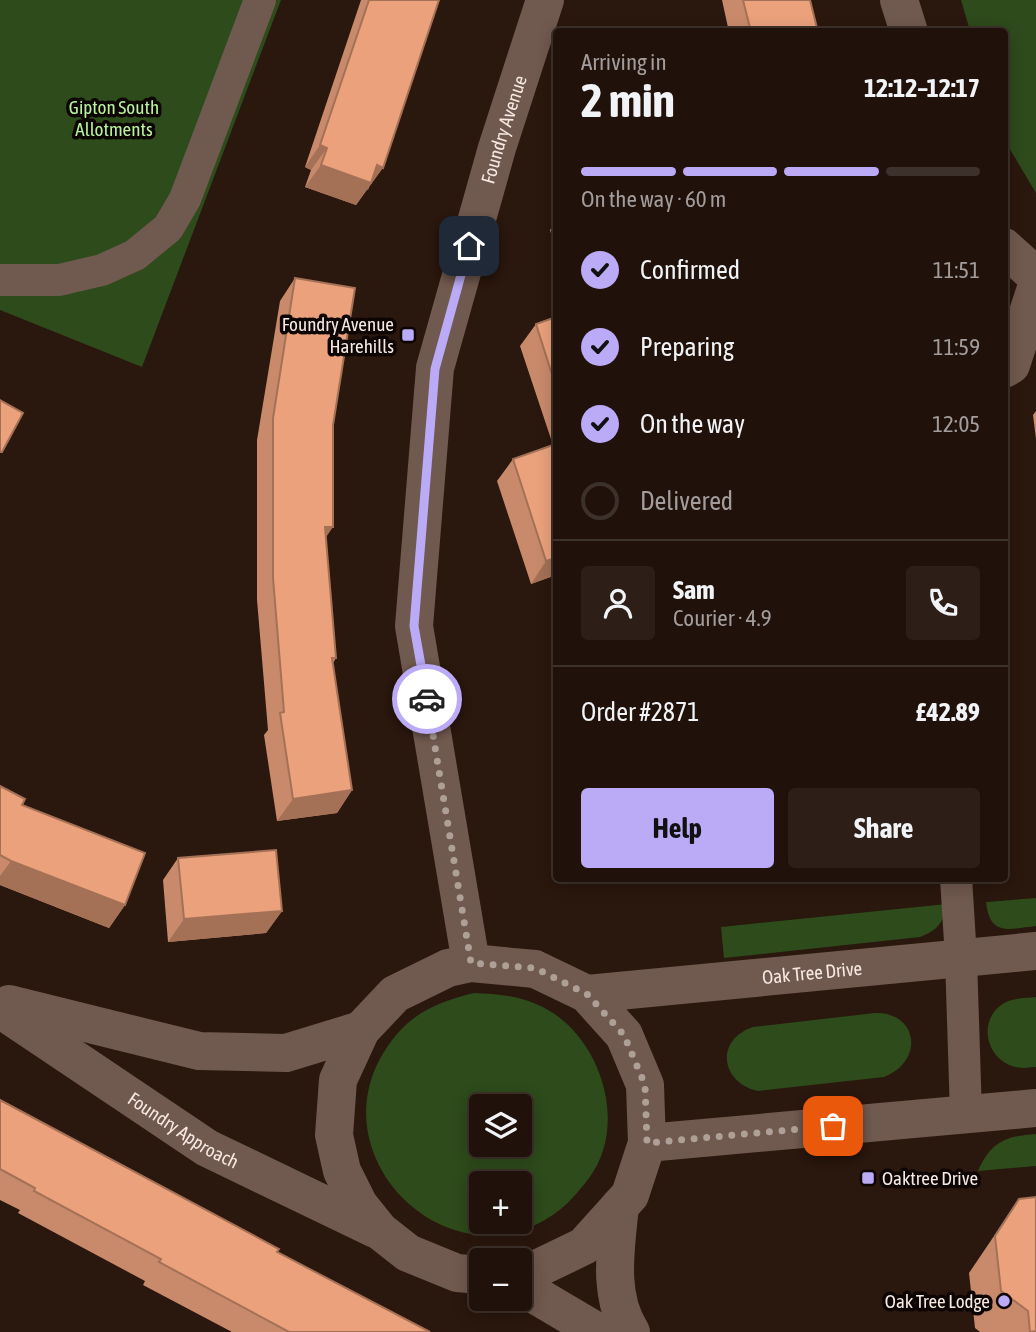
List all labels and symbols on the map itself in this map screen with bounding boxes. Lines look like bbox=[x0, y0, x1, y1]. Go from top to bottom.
street label: Foundry Avenue bbox=[477, 72, 531, 186]
park label: Gipton South Allotments bbox=[69, 96, 159, 140]
pin bbox=[439, 216, 499, 276]
place label: Foundry Avenue Harehills bbox=[282, 313, 394, 357]
marker: Foundry Avenue Harehills bbox=[400, 327, 416, 343]
courier bbox=[392, 664, 462, 734]
street label: Oak Tree Drive bbox=[761, 957, 863, 988]
street label: Foundry Approach bbox=[124, 1087, 242, 1173]
pin bbox=[803, 1096, 863, 1156]
place label: Oaktree Drive bbox=[882, 1167, 978, 1189]
marker: Oaktree Drive bbox=[860, 1170, 876, 1186]
place label: Oak Tree Lodge bbox=[885, 1290, 990, 1312]
marker: Oak Tree Lodge bbox=[996, 1293, 1012, 1309]

